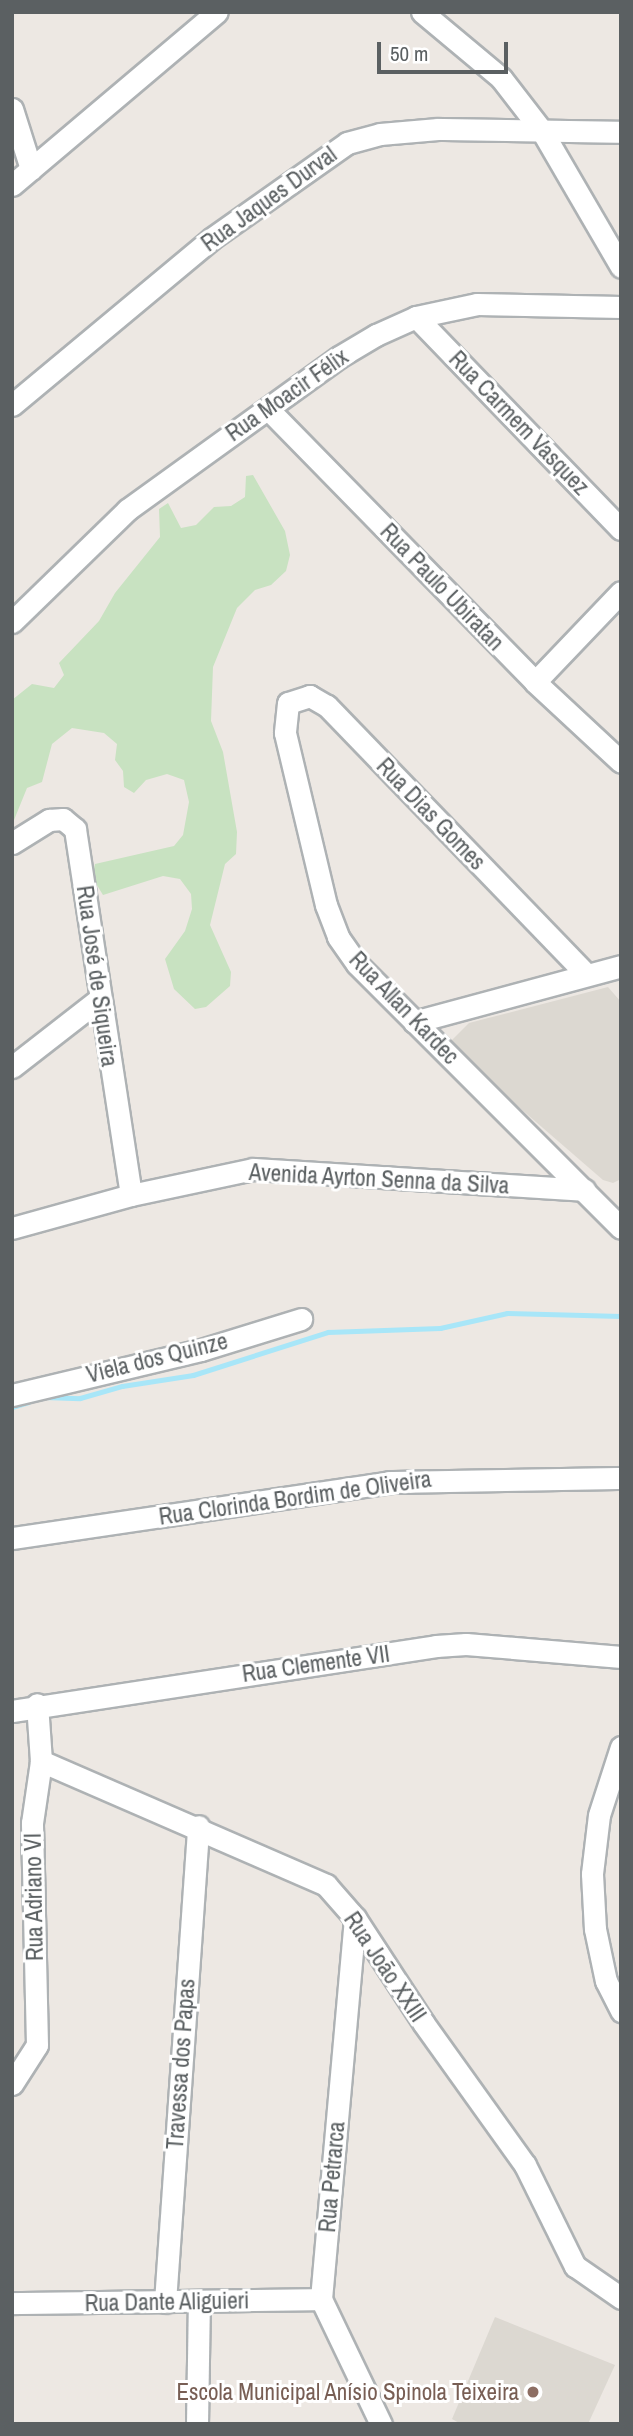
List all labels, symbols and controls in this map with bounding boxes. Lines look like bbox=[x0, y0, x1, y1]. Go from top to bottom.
scale bar bbox=[381, 28, 512, 72]
text: 50 m bbox=[390, 39, 428, 68]
street label: Rua Jaques Durval bbox=[196, 141, 342, 257]
street label: Rua Moacir Félix bbox=[221, 343, 353, 447]
street label: Rua Carmem Vasquez bbox=[443, 345, 595, 501]
street label: Rua Paulo Ubiratan bbox=[375, 518, 509, 656]
street label: Rua Dias Gomes bbox=[371, 752, 491, 876]
street label: Rua José de Siqueira bbox=[71, 884, 123, 1068]
street label: Rua Allan Kardec bbox=[343, 946, 465, 1070]
street label: Avenida Ayrton Senna da Silva bbox=[248, 1158, 510, 1200]
street label: Viela dos Quinze bbox=[84, 1327, 230, 1389]
street label: Rua Clorinda Bordim de Oliveira bbox=[157, 1465, 433, 1531]
street label: Rua Clemente VII bbox=[240, 1640, 392, 1688]
street label: Rua Adriano VI bbox=[19, 1832, 49, 1962]
street label: Rua João XXIII bbox=[338, 1907, 432, 2027]
street label: Travessa dos Papas bbox=[161, 1978, 201, 2150]
street label: Rua Petrarca bbox=[313, 2120, 351, 2234]
street label: Rua Dante Aliguieri bbox=[84, 2287, 250, 2317]
place label: Escola Municipal Anísio Spinola Teixeira bbox=[175, 2378, 519, 2406]
marker: Escola Municipal Anísio Spinola Teixeira bbox=[525, 2384, 541, 2400]

